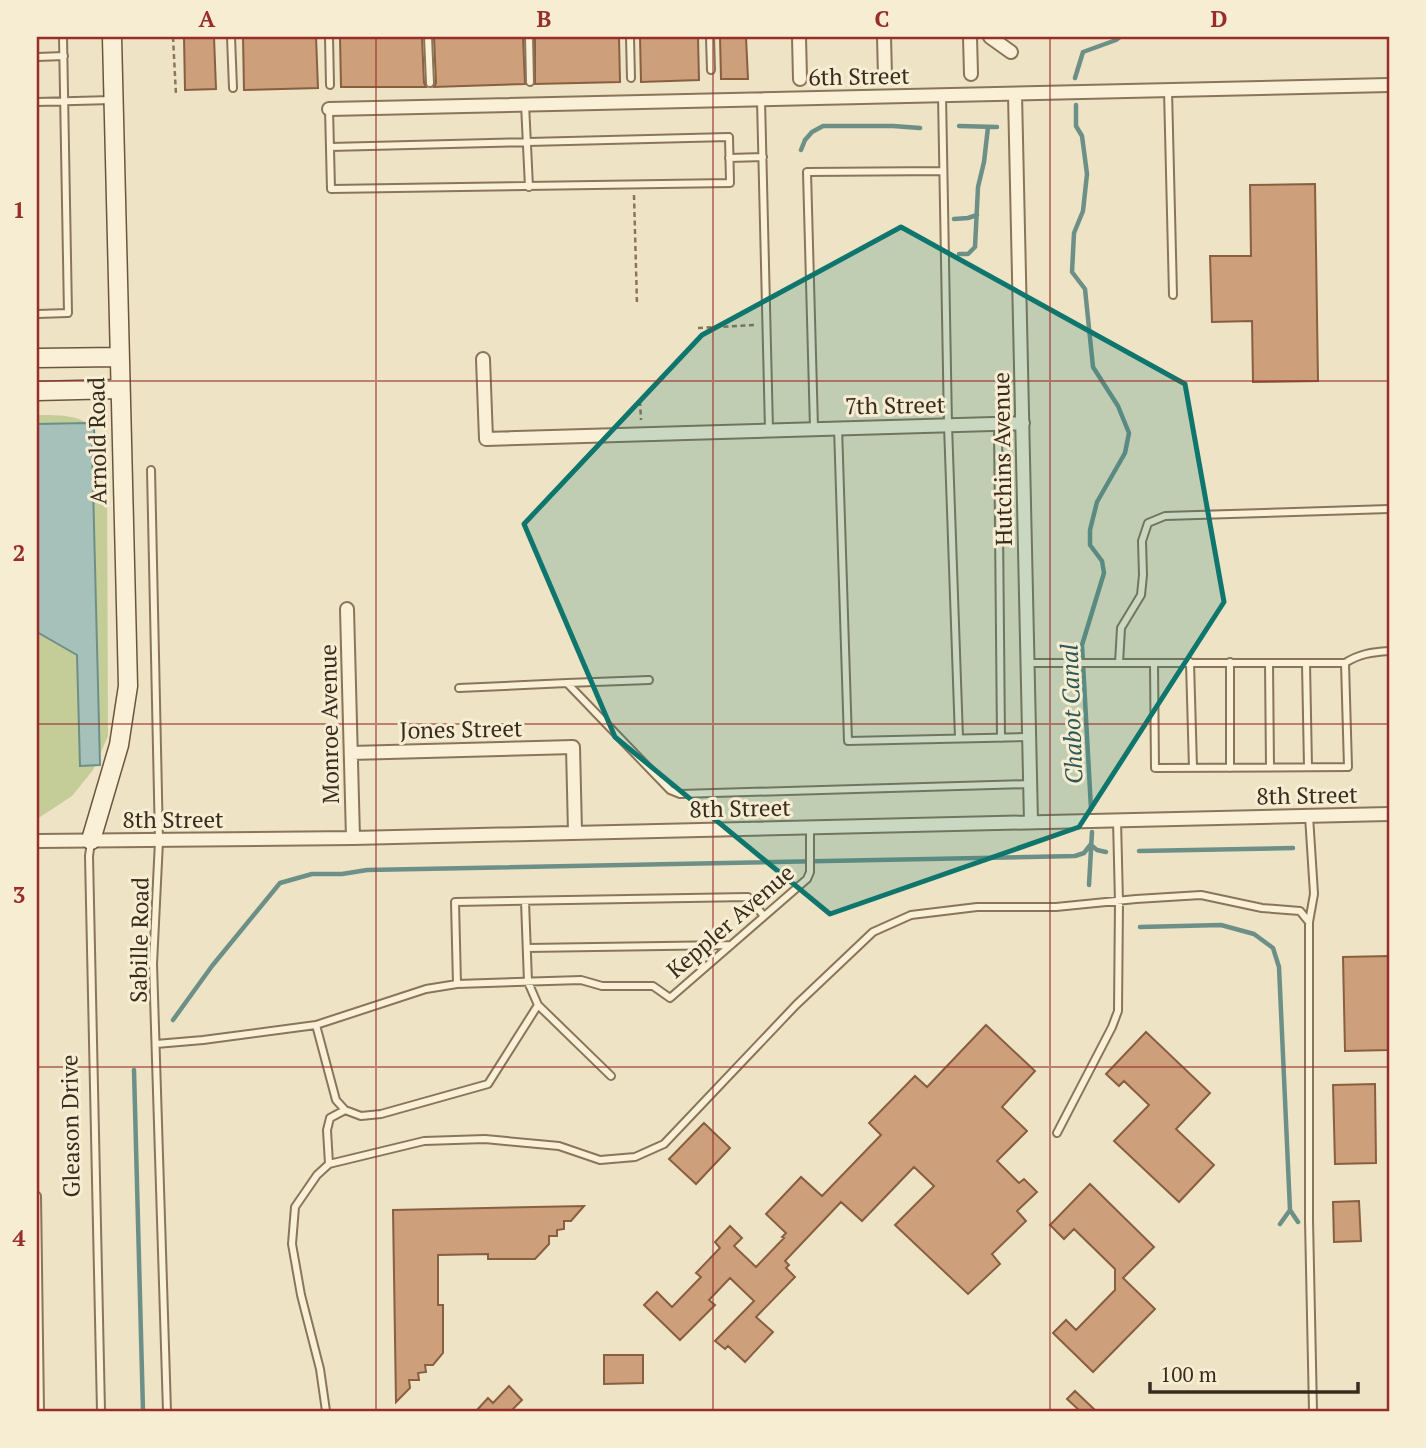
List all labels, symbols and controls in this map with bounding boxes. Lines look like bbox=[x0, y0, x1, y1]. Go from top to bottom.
text: A bbox=[199, 3, 216, 34]
text: B bbox=[537, 3, 552, 34]
text: C bbox=[875, 3, 890, 34]
text: D bbox=[1211, 3, 1228, 34]
street label: 6th Street bbox=[808, 60, 910, 92]
text: 1 bbox=[13, 194, 26, 225]
street label: Hutchins Avenue bbox=[985, 372, 1019, 546]
street label: Arnold Road bbox=[80, 377, 114, 505]
street label: 7th Street bbox=[845, 389, 946, 421]
text: 2 bbox=[13, 537, 26, 568]
water label: Chabot Canal bbox=[1053, 643, 1089, 785]
street label: Monroe Avenue bbox=[312, 644, 346, 804]
street label: Jones Street bbox=[399, 712, 523, 746]
street label: 8th Street bbox=[1256, 779, 1358, 811]
street label: 8th Street bbox=[689, 792, 791, 824]
street label: 8th Street bbox=[122, 804, 224, 835]
street label: Keppler Avenue bbox=[660, 857, 800, 985]
street label: Sabille Road bbox=[122, 877, 156, 1003]
text: 3 bbox=[13, 879, 26, 910]
street label: Gleason Drive bbox=[53, 1054, 87, 1198]
text: 4 bbox=[13, 1222, 26, 1253]
scale bar bbox=[1150, 1350, 1358, 1394]
text: 100 m bbox=[1160, 1360, 1217, 1388]

